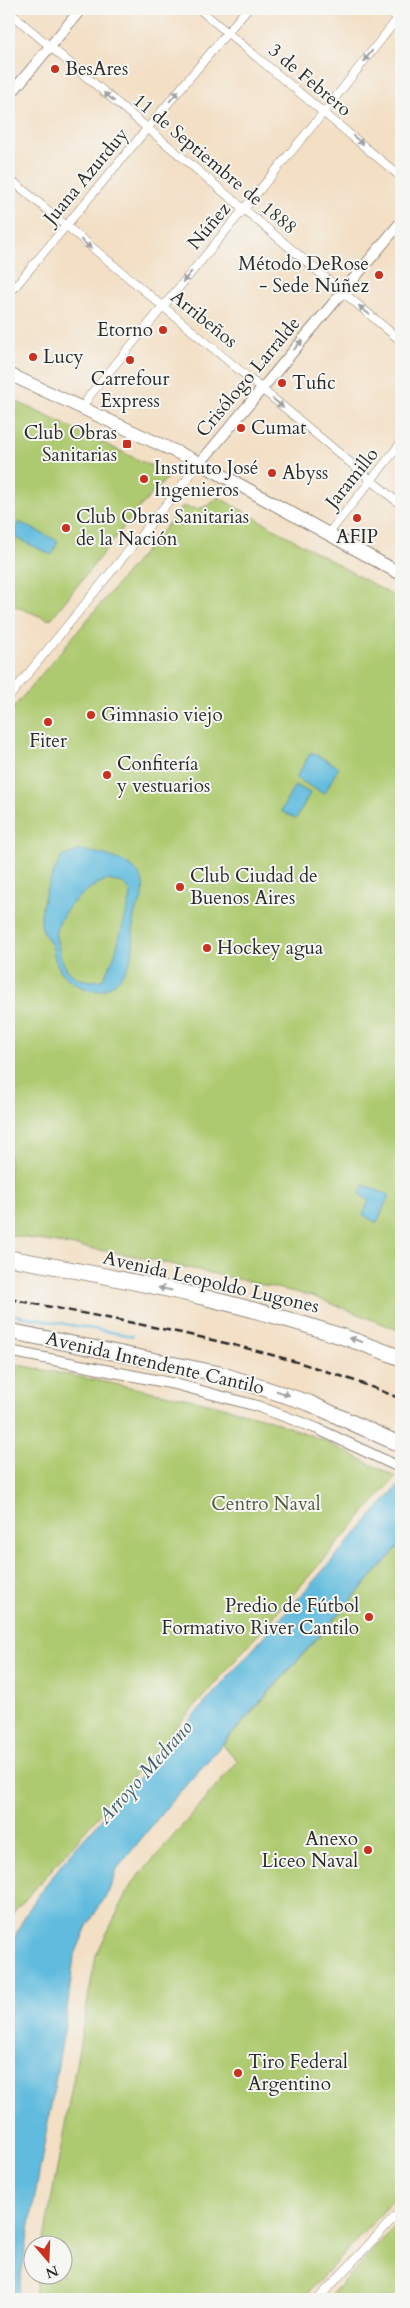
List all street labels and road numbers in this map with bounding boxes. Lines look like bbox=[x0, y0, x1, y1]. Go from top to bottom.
street label: 3 de Febrero bbox=[263, 38, 357, 122]
street label: 11 de Septiembre de 1888 bbox=[128, 88, 302, 240]
street label: Juana Azurduy bbox=[36, 122, 134, 232]
street label: Núñez bbox=[182, 196, 237, 255]
street label: Arribeños bbox=[165, 284, 243, 354]
street label: Crisólogo Larralde bbox=[190, 311, 306, 443]
street label: Jaramillo bbox=[318, 442, 384, 516]
street label: Avenida Leopoldo Lugones bbox=[100, 1244, 322, 1320]
street label: Avenida Intendente Cantilo bbox=[43, 1325, 267, 1401]

